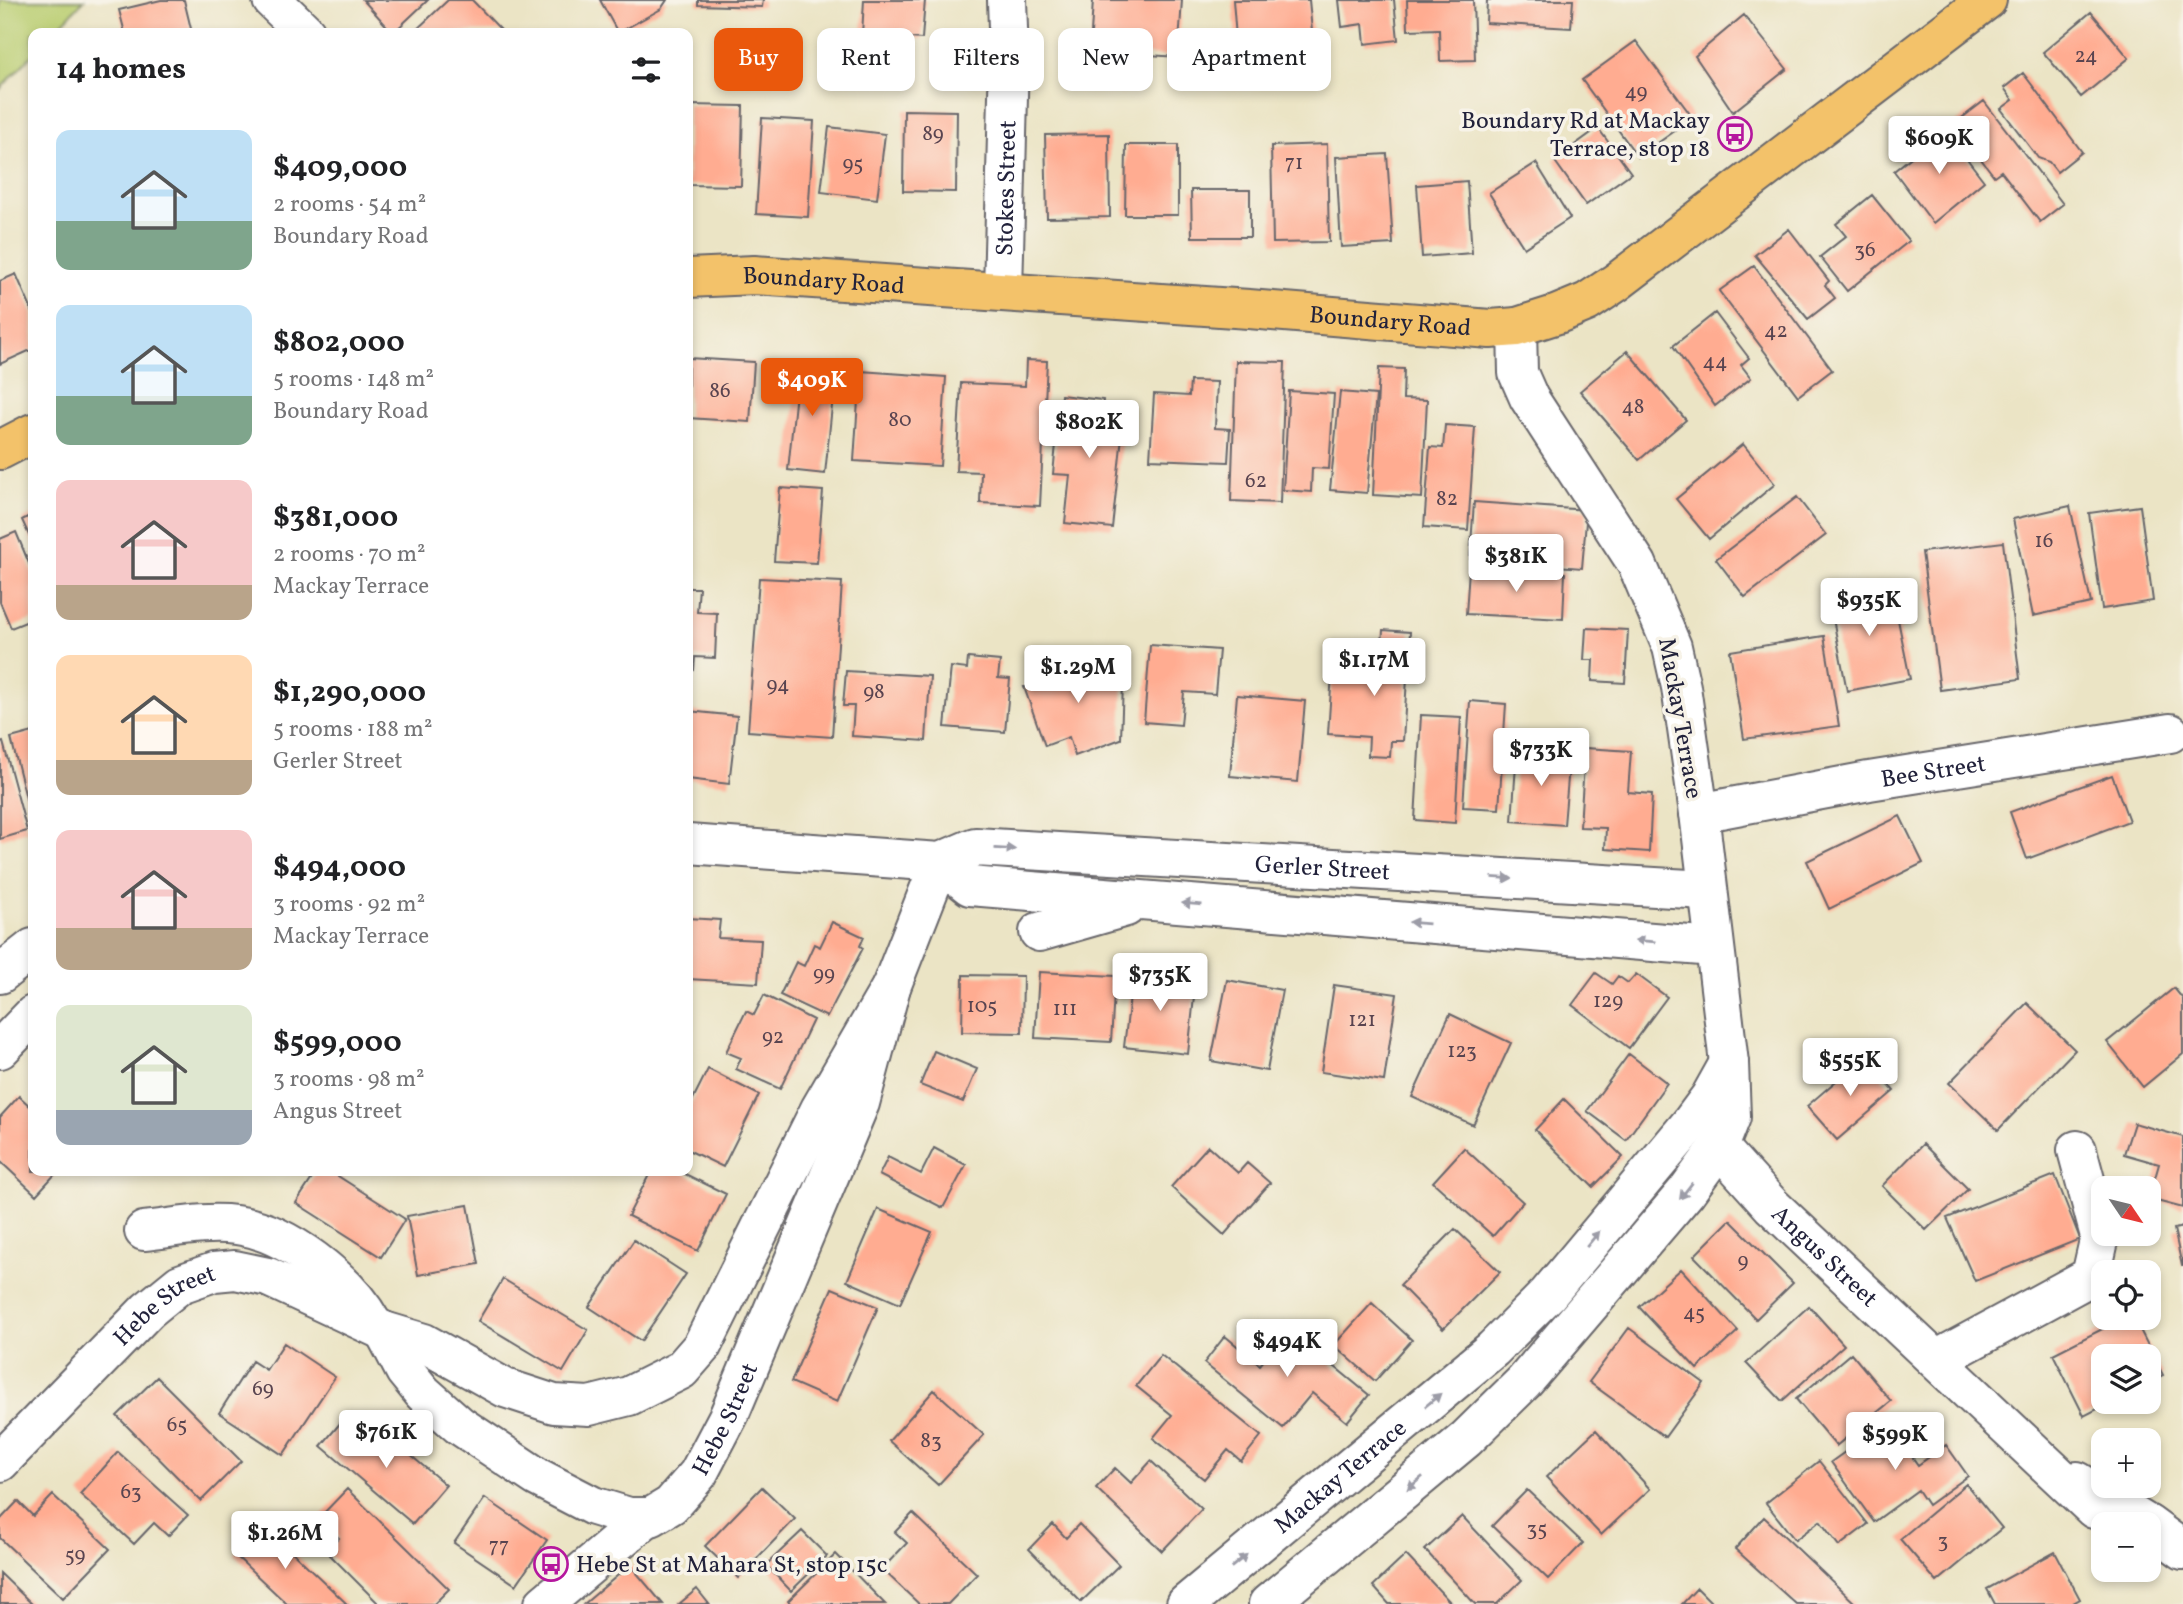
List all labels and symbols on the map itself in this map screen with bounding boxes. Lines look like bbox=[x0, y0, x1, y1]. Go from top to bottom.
house number: 24 bbox=[2074, 42, 2098, 71]
house number: 49 bbox=[1625, 78, 1648, 107]
place label: Boundary Rd at Mackay Terrace, stop 18 bbox=[1461, 105, 1710, 167]
bus stop icon: Boundary Rd at Mackay Terrace, stop 18 bbox=[1716, 115, 1754, 153]
pin: $609K bbox=[1890, 116, 1988, 176]
house number: 89 bbox=[922, 120, 944, 149]
street label: Stokes Street bbox=[989, 120, 1026, 257]
house number: 71 bbox=[1285, 149, 1303, 178]
house number: 95 bbox=[843, 150, 863, 179]
house number: 36 bbox=[1854, 236, 1876, 265]
street label: Boundary Road bbox=[742, 260, 906, 304]
street label: Boundary Road bbox=[1308, 299, 1472, 346]
house number: 42 bbox=[1764, 317, 1788, 346]
house number: 44 bbox=[1702, 348, 1728, 377]
pin: $409K bbox=[763, 358, 861, 418]
house number: 86 bbox=[709, 377, 731, 406]
house number: 48 bbox=[1622, 393, 1644, 422]
pin: $802K bbox=[1040, 400, 1138, 460]
house number: 80 bbox=[888, 406, 912, 435]
house number: 62 bbox=[1245, 467, 1267, 496]
house number: 82 bbox=[1436, 485, 1458, 514]
house number: 16 bbox=[2035, 527, 2053, 556]
pin: $381K bbox=[1467, 534, 1565, 594]
pin: $935K bbox=[1820, 578, 1918, 638]
street label: Mackay Terrace bbox=[1648, 635, 1710, 802]
pin: $1.17M bbox=[1317, 638, 1431, 698]
pin: $1.29M bbox=[1021, 646, 1135, 705]
house number: 94 bbox=[767, 671, 789, 700]
house number: 98 bbox=[863, 678, 885, 707]
pin: $733K bbox=[1492, 728, 1590, 788]
street label: Bee Street bbox=[1879, 748, 1988, 798]
one-way arrow bbox=[995, 843, 1017, 854]
street label: Gerler Street bbox=[1254, 849, 1391, 890]
one-way arrow bbox=[1491, 872, 1513, 883]
one-way arrow bbox=[1181, 898, 1203, 909]
one-way arrow bbox=[1408, 917, 1430, 928]
one-way arrow bbox=[1634, 935, 1656, 946]
pin: $735K bbox=[1111, 954, 1209, 1013]
house number: 99 bbox=[813, 960, 835, 989]
house number: 129 bbox=[1593, 987, 1623, 1016]
house number: 105 bbox=[967, 992, 997, 1021]
house number: 111 bbox=[1053, 995, 1077, 1024]
house number: 121 bbox=[1348, 1006, 1376, 1035]
house number: 92 bbox=[762, 1023, 784, 1052]
house number: 123 bbox=[1447, 1037, 1477, 1066]
pin: $555K bbox=[1801, 1038, 1899, 1098]
north arrow bbox=[2091, 1176, 2161, 1246]
one-way arrow bbox=[1679, 1182, 1694, 1200]
street label: Angus Street bbox=[1763, 1199, 1884, 1316]
one-way arrow bbox=[1585, 1230, 1601, 1248]
house number: 9 bbox=[1738, 1247, 1749, 1276]
street label: Hebe Street bbox=[107, 1258, 221, 1355]
house number: 45 bbox=[1683, 1299, 1705, 1328]
pin: $494K bbox=[1238, 1320, 1336, 1379]
street label: Hebe Street bbox=[685, 1358, 768, 1482]
house number: 69 bbox=[252, 1375, 274, 1404]
one-way arrow bbox=[1424, 1392, 1442, 1407]
pin: $761K bbox=[337, 1410, 435, 1470]
house number: 65 bbox=[167, 1411, 187, 1440]
pin: $599K bbox=[1846, 1412, 1944, 1472]
street label: Mackay Terrace bbox=[1268, 1413, 1415, 1543]
house number: 83 bbox=[920, 1427, 942, 1456]
one-way arrow bbox=[1406, 1475, 1424, 1490]
house number: 63 bbox=[120, 1478, 142, 1507]
pin: $1.26M bbox=[228, 1512, 342, 1571]
house number: 35 bbox=[1527, 1515, 1547, 1544]
house number: 3 bbox=[1938, 1527, 1948, 1556]
house number: 77 bbox=[489, 1532, 509, 1561]
house number: 59 bbox=[65, 1541, 85, 1570]
bus stop icon: Hebe St at Mahara St, stop 15c bbox=[532, 1545, 570, 1583]
place label: Hebe St at Mahara St, stop 15c bbox=[576, 1549, 887, 1583]
one-way arrow bbox=[1231, 1554, 1248, 1569]

